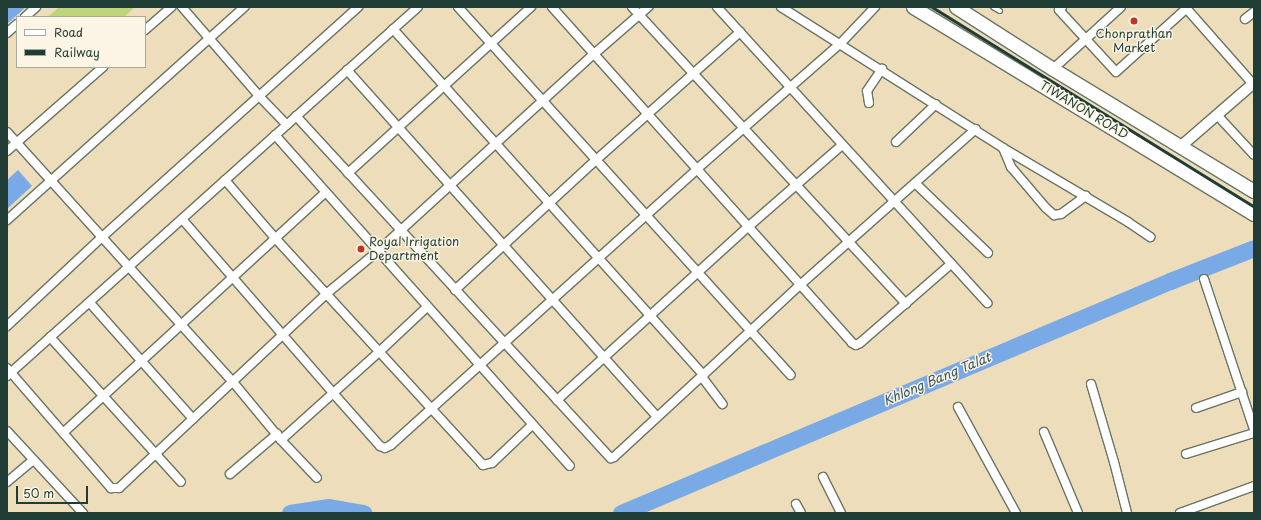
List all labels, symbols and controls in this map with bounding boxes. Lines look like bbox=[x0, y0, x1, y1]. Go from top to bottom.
legend bbox=[16, 16, 146, 68]
marker: Chonprathan Market bbox=[1129, 16, 1139, 26]
text: Road bbox=[54, 23, 83, 41]
place label: Chonprathan Market bbox=[1096, 27, 1172, 55]
text: Railway bbox=[54, 43, 100, 61]
street label: TIWANON ROAD bbox=[1037, 78, 1131, 142]
place label: Royal Irrigation Department bbox=[369, 235, 460, 263]
marker: Royal Irrigation Department bbox=[356, 244, 366, 254]
water label: Khlong Bang Talat bbox=[881, 349, 993, 409]
scale bar bbox=[18, 478, 90, 504]
text: 50 m bbox=[23, 484, 54, 502]

